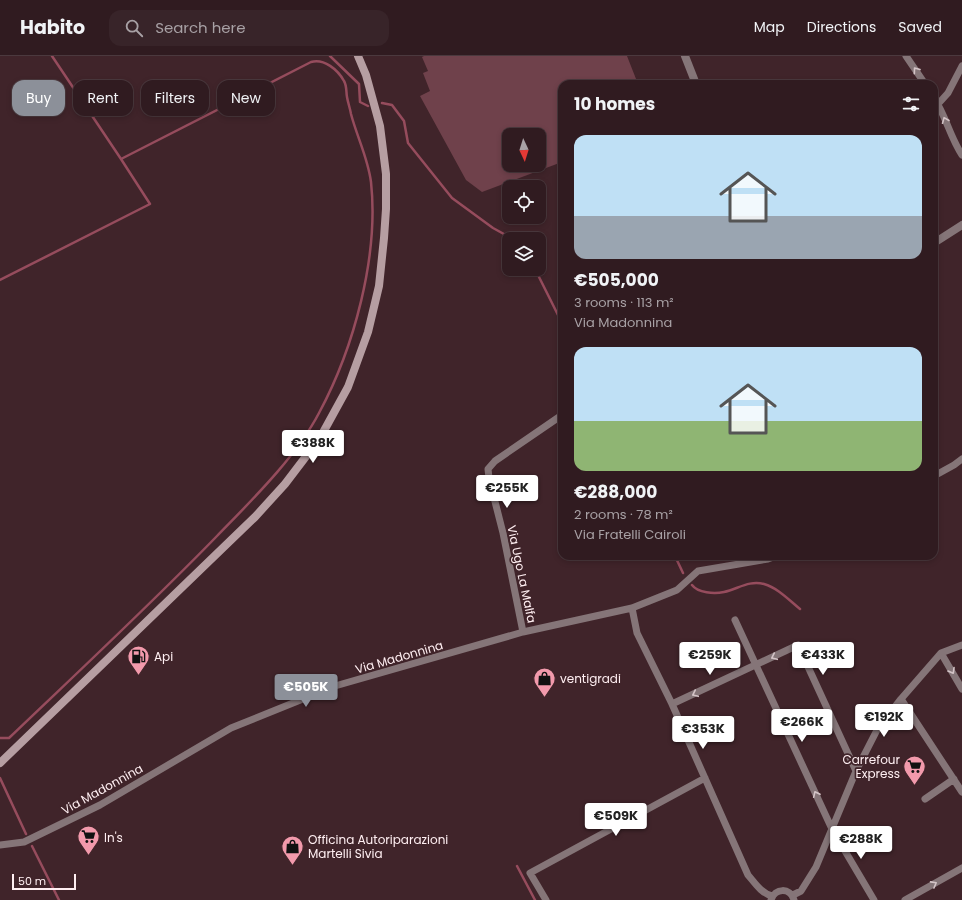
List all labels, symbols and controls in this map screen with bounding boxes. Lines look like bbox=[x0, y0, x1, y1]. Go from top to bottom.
search box bbox=[109, 10, 389, 46]
text: Habito bbox=[20, 14, 85, 41]
icon: search bbox=[123, 17, 145, 39]
text: Search here bbox=[155, 17, 245, 38]
text: Map bbox=[754, 17, 785, 37]
text: Directions bbox=[807, 17, 876, 37]
text: Saved bbox=[898, 17, 942, 37]
one-way arrow bbox=[914, 67, 921, 74]
chip: Buy bbox=[12, 80, 65, 116]
chip: Rent bbox=[73, 80, 133, 116]
chip: Filters bbox=[141, 80, 209, 116]
chip: New bbox=[217, 80, 275, 116]
text: 10 homes bbox=[574, 92, 655, 116]
icon: filters bbox=[900, 93, 922, 115]
one-way arrow bbox=[941, 116, 949, 123]
north arrow bbox=[502, 128, 546, 172]
map controls bbox=[502, 128, 546, 276]
icon: home bbox=[712, 161, 784, 233]
button: locate bbox=[502, 180, 546, 224]
button: layers bbox=[502, 232, 546, 276]
text: €505,000 bbox=[574, 268, 659, 292]
text: 3 rooms · 113 m² bbox=[574, 293, 674, 312]
text: Via Madonnina bbox=[574, 313, 672, 332]
icon: home bbox=[712, 373, 784, 445]
pin: €388K bbox=[285, 430, 341, 464]
text: €388K bbox=[291, 433, 335, 452]
pin: €255K bbox=[479, 475, 535, 509]
text: €255K bbox=[485, 478, 529, 497]
text: €288,000 bbox=[574, 480, 657, 504]
text: 2 rooms · 78 m² bbox=[574, 505, 673, 524]
street label: Via Ugo La Malfa bbox=[503, 524, 541, 624]
text: Via Fratelli Cairoli bbox=[574, 525, 686, 544]
street label: Via Madonnina bbox=[353, 636, 445, 678]
pin: €259K bbox=[682, 642, 738, 676]
pin: €433K bbox=[795, 642, 851, 676]
fuel station icon: Api bbox=[125, 643, 151, 676]
text: €259K bbox=[688, 645, 732, 664]
text: €433K bbox=[801, 645, 845, 664]
place label: Api bbox=[154, 648, 173, 665]
one-way arrow bbox=[770, 652, 778, 660]
shop icon: ventigradi bbox=[531, 665, 557, 698]
one-way arrow bbox=[947, 667, 954, 674]
place label: ventigradi bbox=[560, 670, 621, 687]
pin: €505K bbox=[278, 674, 334, 708]
text: €505K bbox=[284, 677, 328, 696]
one-way arrow bbox=[691, 689, 699, 697]
pin: €192K bbox=[856, 704, 912, 738]
text: €192K bbox=[864, 707, 904, 726]
pin: €266K bbox=[774, 709, 830, 743]
text: €266K bbox=[780, 712, 824, 731]
pin: €353K bbox=[675, 716, 731, 750]
text: €353K bbox=[681, 719, 725, 738]
place label: Carrefour Express bbox=[842, 751, 901, 782]
supermarket icon: Carrefour Express bbox=[902, 753, 928, 786]
street label: Via Madonnina bbox=[58, 760, 146, 818]
one-way arrow bbox=[813, 790, 821, 798]
pin: €509K bbox=[588, 803, 644, 837]
text: €509K bbox=[594, 806, 638, 825]
supermarket icon: In's bbox=[75, 824, 101, 857]
pin: €288K bbox=[833, 826, 889, 860]
place label: In's bbox=[104, 829, 123, 846]
text: €288K bbox=[839, 829, 883, 848]
place label: Officina Autoriparazioni Martelli Sivia bbox=[308, 831, 448, 862]
shop icon: Officina Autoriparazioni Martelli Sivia bbox=[279, 833, 305, 866]
scale bar bbox=[12, 872, 76, 891]
text: 50 m bbox=[18, 873, 46, 889]
one-way arrow bbox=[929, 881, 937, 889]

